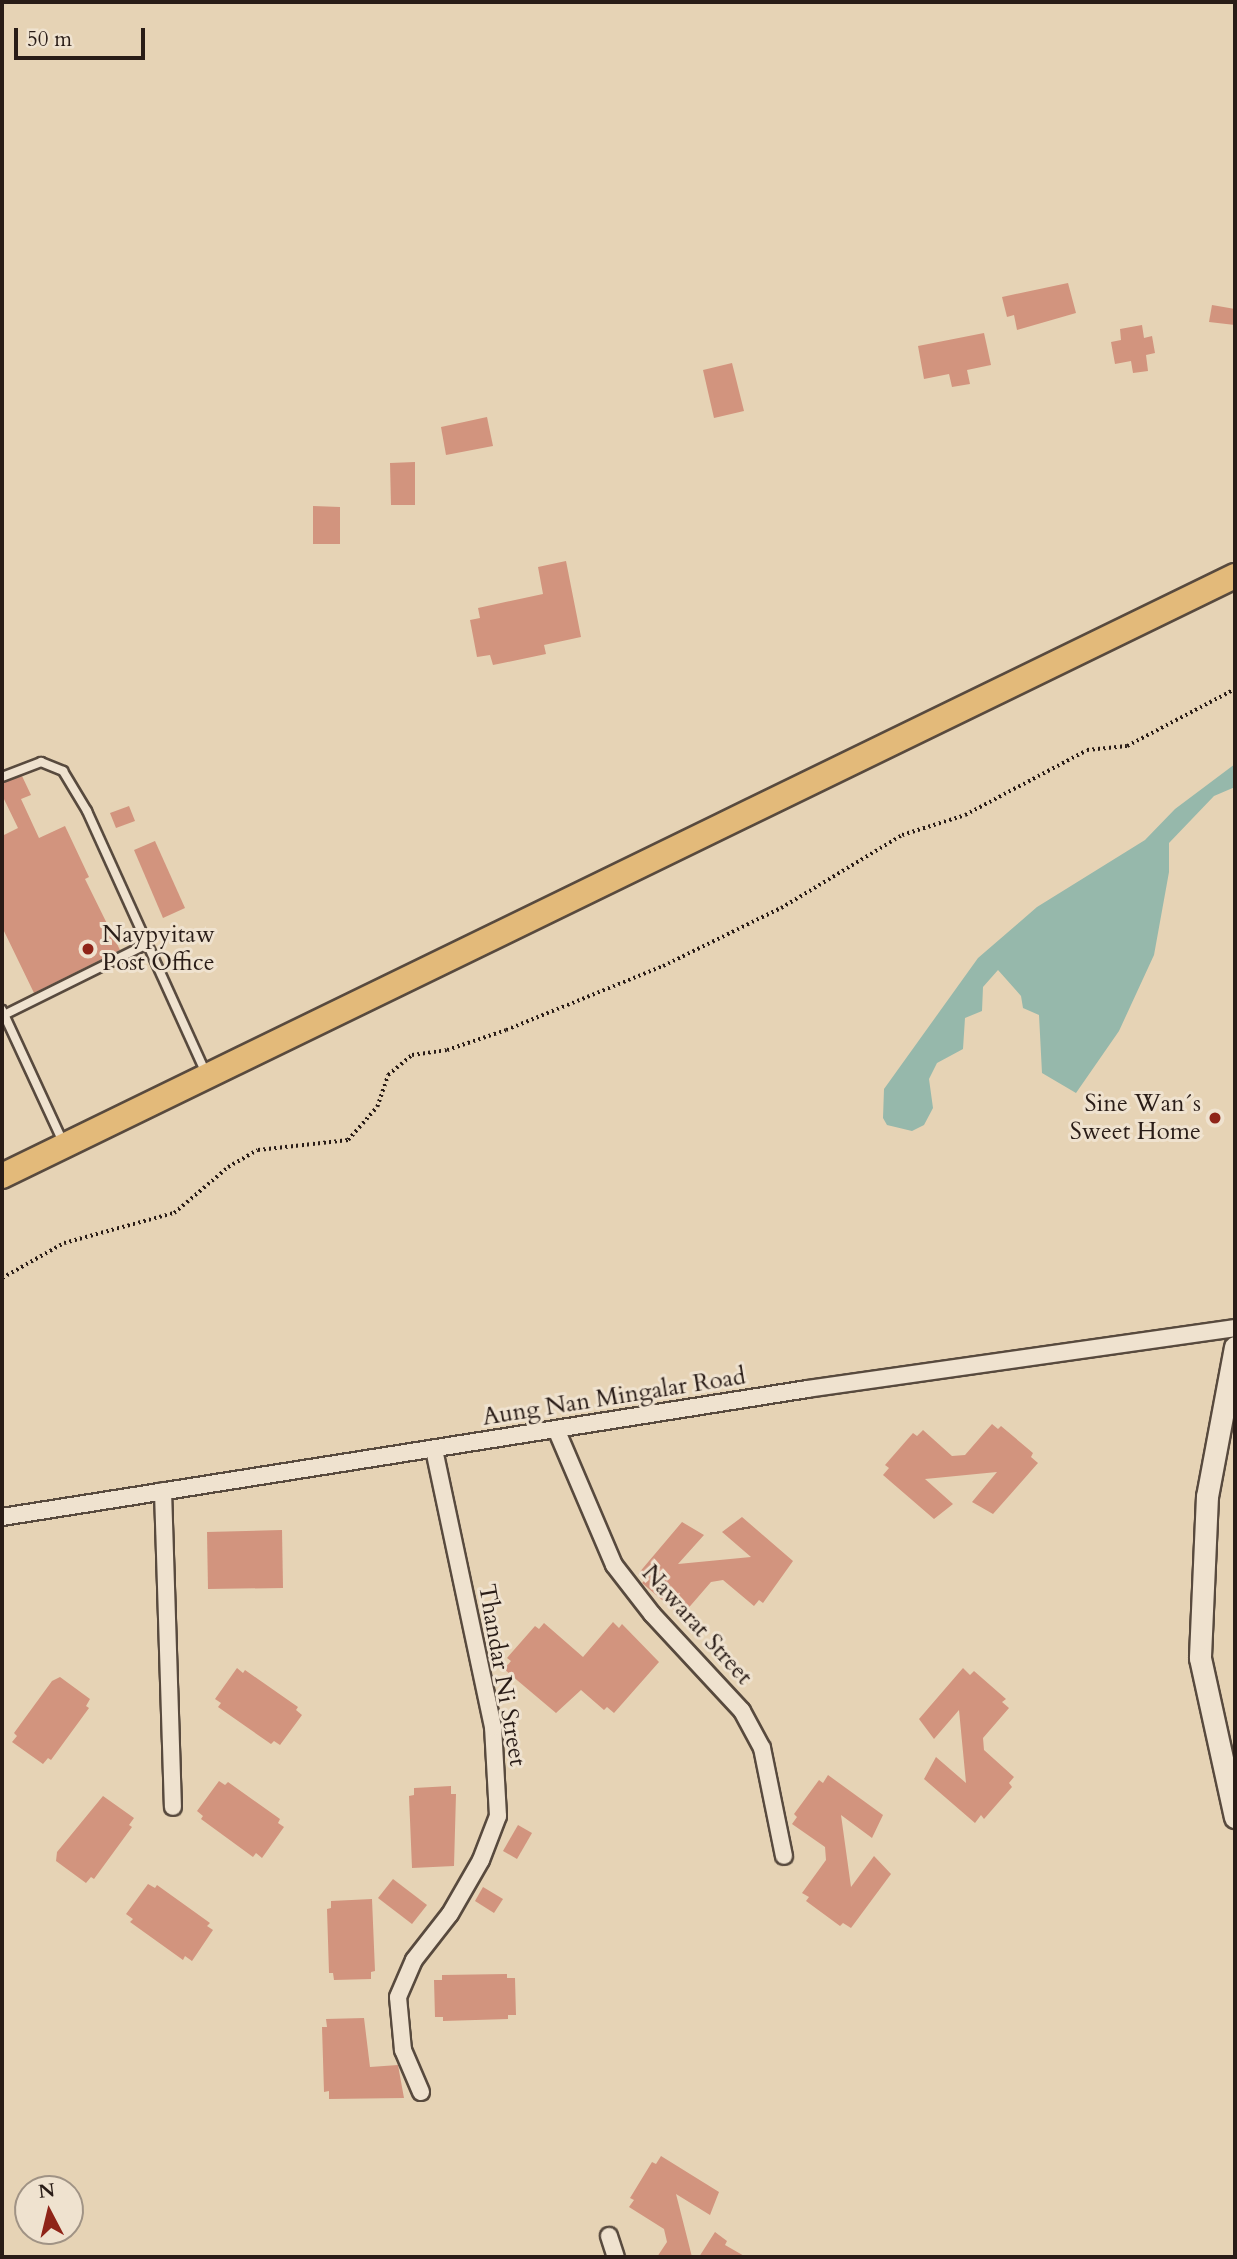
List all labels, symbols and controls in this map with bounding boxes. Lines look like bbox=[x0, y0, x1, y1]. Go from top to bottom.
scale bar bbox=[18, 14, 149, 58]
text: 50 m bbox=[27, 25, 72, 54]
place label: Naypyitaw Post Office bbox=[102, 921, 215, 977]
marker: Naypyitaw Post Office bbox=[80, 941, 96, 957]
place label: Sine Wan´s Sweet Home bbox=[1070, 1090, 1201, 1146]
marker: Sine Wan´s Sweet Home bbox=[1207, 1110, 1223, 1126]
street label: Aung Nan Mingalar Road bbox=[480, 1362, 748, 1432]
street label: Nawarat Street bbox=[636, 1559, 758, 1691]
street label: Thandar Ni Street bbox=[472, 1582, 532, 1768]
north arrow bbox=[14, 2175, 84, 2245]
text: N bbox=[37, 2177, 56, 2205]

